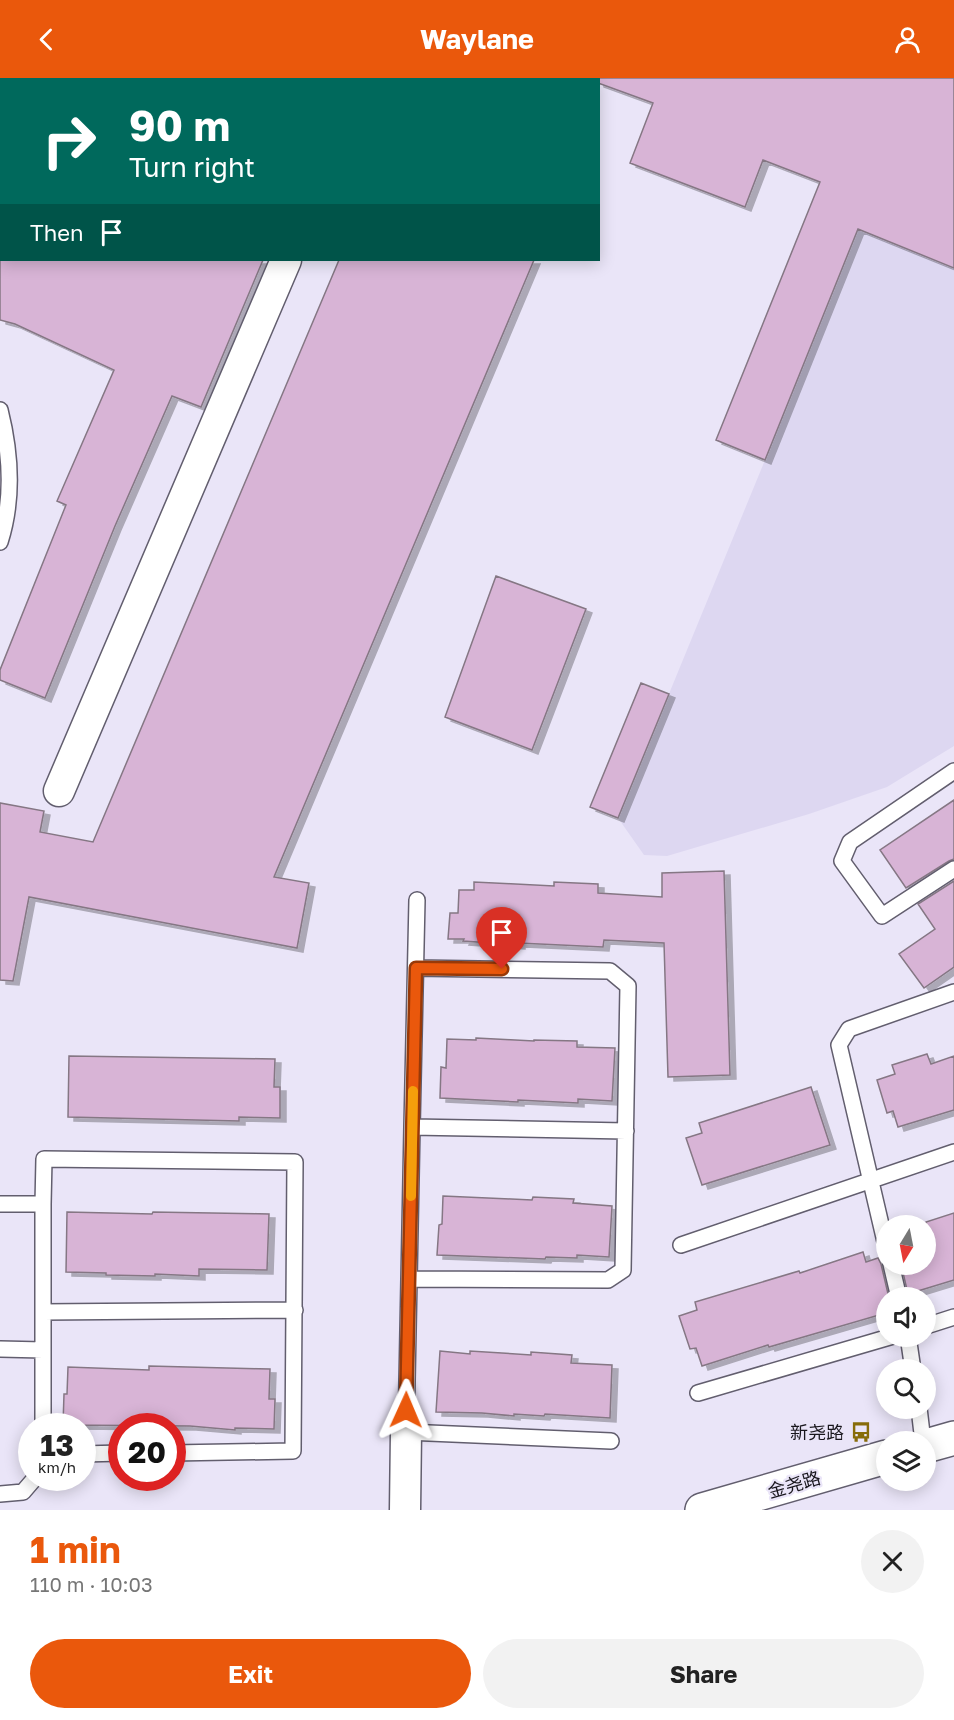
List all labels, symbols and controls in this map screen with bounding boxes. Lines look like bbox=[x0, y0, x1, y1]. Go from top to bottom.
icon: back bbox=[30, 23, 63, 56]
text: Waylane bbox=[420, 23, 534, 55]
icon: person bbox=[891, 23, 924, 56]
text: 90 m bbox=[129, 100, 230, 150]
icon: right bbox=[30, 102, 108, 180]
text: Turn right bbox=[129, 151, 255, 183]
icon: arrive bbox=[95, 216, 128, 249]
text: Then bbox=[30, 219, 83, 246]
pin bbox=[476, 907, 527, 969]
icon: arrive bbox=[485, 916, 518, 949]
north arrow bbox=[876, 1215, 936, 1275]
map controls bbox=[876, 1215, 936, 1491]
button: sound bbox=[876, 1287, 936, 1347]
button: search bbox=[876, 1359, 936, 1419]
position arrow bbox=[374, 1378, 438, 1442]
speed limit sign: 20 bbox=[108, 1413, 186, 1491]
bus stop icon: 新尧路 bbox=[849, 1420, 873, 1444]
place label: 新尧路 bbox=[790, 1421, 844, 1443]
text: 13 bbox=[40, 1427, 74, 1463]
button: layers bbox=[876, 1431, 936, 1491]
text: km/h bbox=[38, 1458, 76, 1476]
street label: 金尧路 bbox=[765, 1466, 823, 1502]
text: 1 min bbox=[30, 1528, 121, 1571]
button: close bbox=[861, 1530, 924, 1593]
text: 110 m · 10:03 bbox=[30, 1572, 153, 1596]
button: Exit bbox=[30, 1639, 471, 1708]
button: Share bbox=[483, 1639, 924, 1708]

